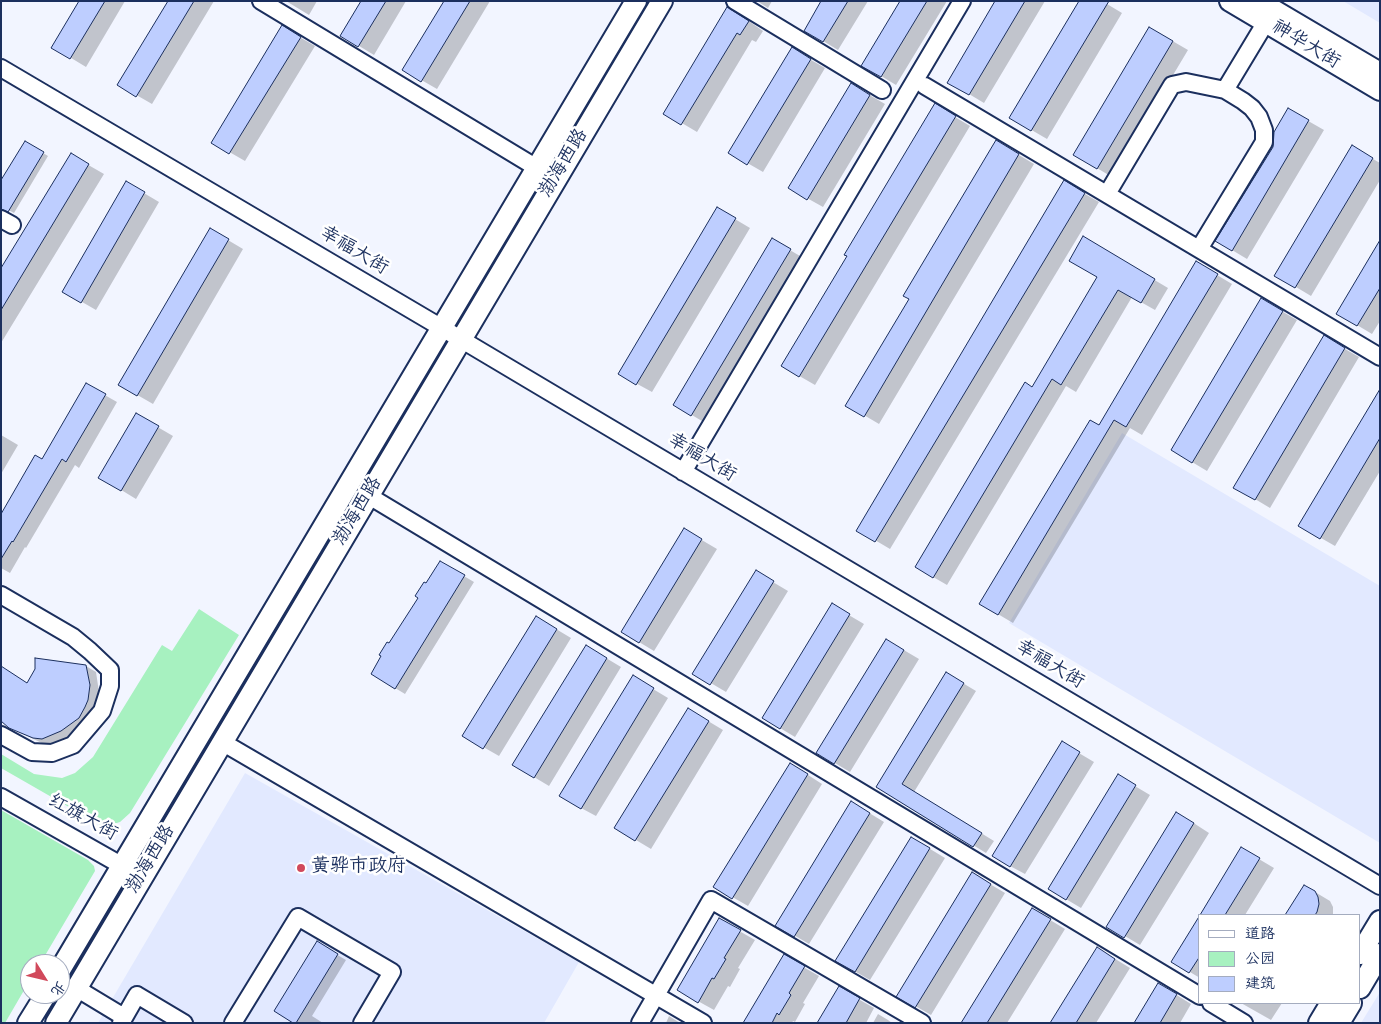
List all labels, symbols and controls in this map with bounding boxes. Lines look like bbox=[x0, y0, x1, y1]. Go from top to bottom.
street label: 神华大街 bbox=[1267, 17, 1343, 75]
street label: 渤海西路 bbox=[536, 126, 594, 202]
street label: 幸福大街 bbox=[315, 223, 391, 281]
street label: 幸福大街 bbox=[663, 430, 739, 488]
street label: 渤海西路 bbox=[330, 474, 388, 550]
street label: 幸福大街 bbox=[1011, 637, 1087, 695]
street label: 红旗大街 bbox=[43, 791, 121, 847]
street label: 渤海西路 bbox=[123, 822, 181, 898]
place label: 黄骅市政府 bbox=[311, 857, 406, 879]
marker: 黄骅市政府 bbox=[295, 862, 307, 874]
legend bbox=[1198, 914, 1361, 1004]
text: 道路 bbox=[1245, 926, 1275, 944]
text: 公园 bbox=[1245, 951, 1275, 969]
north arrow bbox=[20, 954, 70, 1004]
text: 建筑 bbox=[1245, 976, 1275, 994]
text: 北 bbox=[46, 977, 68, 998]

